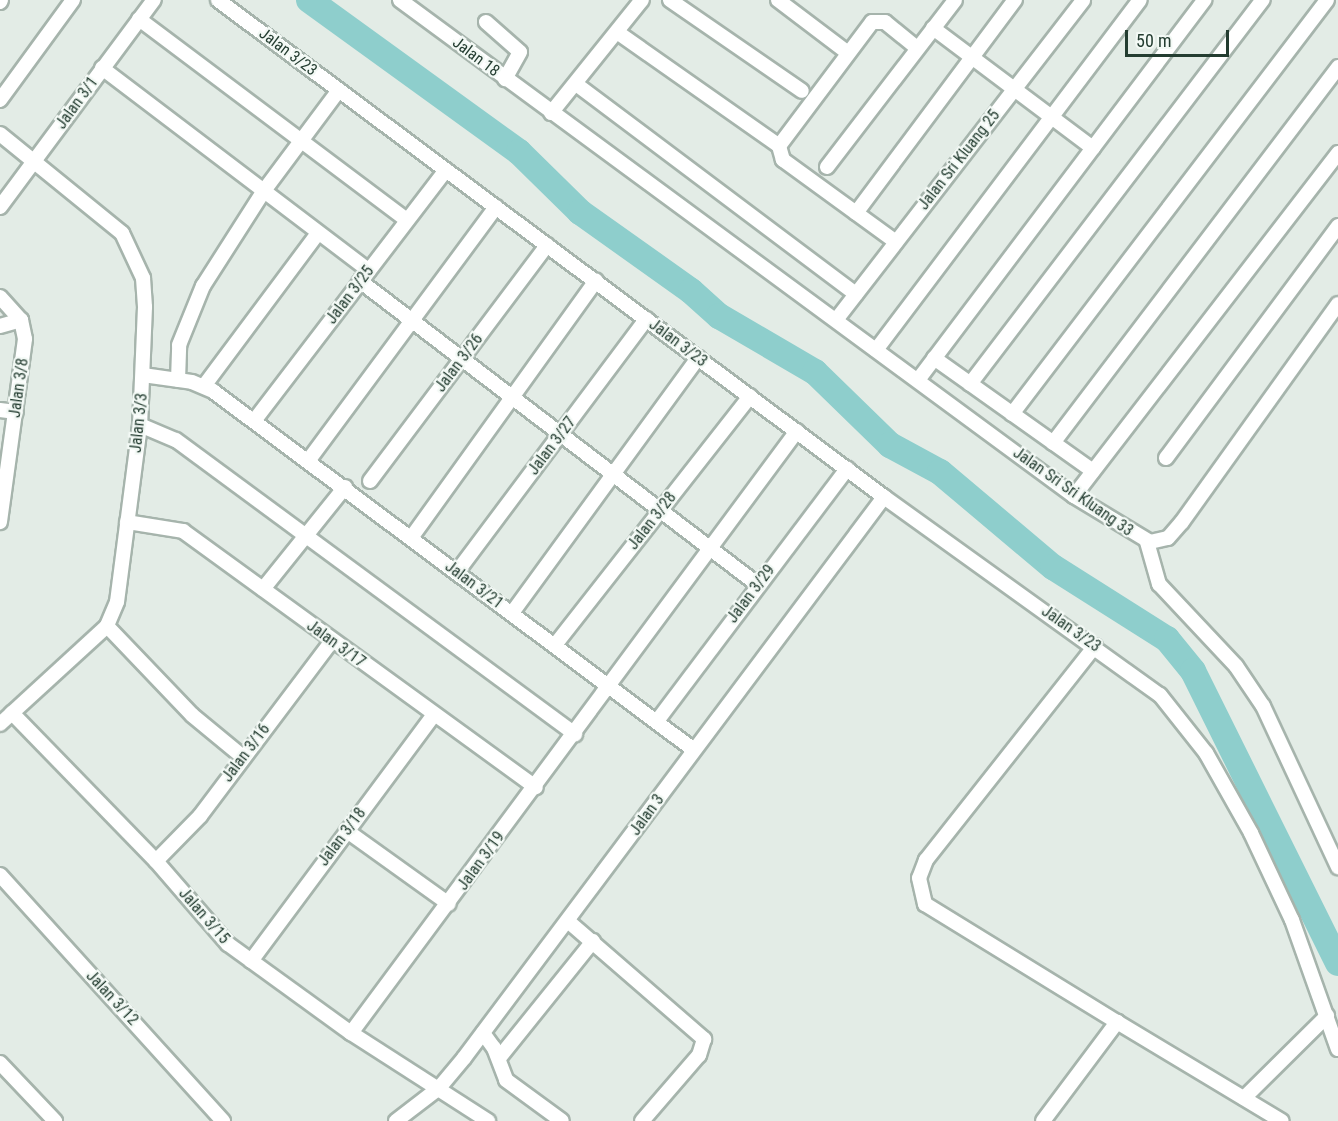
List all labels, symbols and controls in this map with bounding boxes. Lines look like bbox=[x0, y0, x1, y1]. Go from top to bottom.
scale bar bbox=[1128, 18, 1232, 56]
street label: Jalan 3/23 bbox=[255, 24, 321, 80]
text: 50 m bbox=[1136, 30, 1171, 51]
street label: Jalan 18 bbox=[449, 33, 503, 81]
street label: Jalan 3/1 bbox=[52, 73, 102, 133]
street label: Jalan Sri Kluang 25 bbox=[914, 106, 1004, 214]
street label: Jalan 3/25 bbox=[322, 262, 378, 328]
street label: Jalan 3/23 bbox=[645, 315, 711, 371]
street label: Jalan 3/26 bbox=[431, 330, 487, 396]
street label: Jalan 3/8 bbox=[5, 357, 33, 419]
street label: Jalan 3/3 bbox=[126, 392, 152, 454]
street label: Jalan 3/27 bbox=[524, 413, 580, 479]
street label: Jalan Sri Sri Kluang 33 bbox=[1009, 443, 1137, 541]
street label: Jalan 3/28 bbox=[624, 488, 680, 554]
street label: Jalan 3/21 bbox=[441, 557, 507, 613]
street label: Jalan 3/29 bbox=[723, 561, 779, 627]
street label: Jalan 3/23 bbox=[1038, 602, 1104, 656]
street label: Jalan 3/17 bbox=[303, 616, 369, 672]
street label: Jalan 3/16 bbox=[218, 720, 274, 786]
street label: Jalan 3 bbox=[626, 791, 668, 839]
street label: Jalan 3/18 bbox=[314, 804, 370, 870]
street label: Jalan 3/19 bbox=[453, 828, 509, 894]
street label: Jalan 3/15 bbox=[175, 884, 233, 948]
street label: Jalan 3/12 bbox=[82, 967, 142, 1029]

